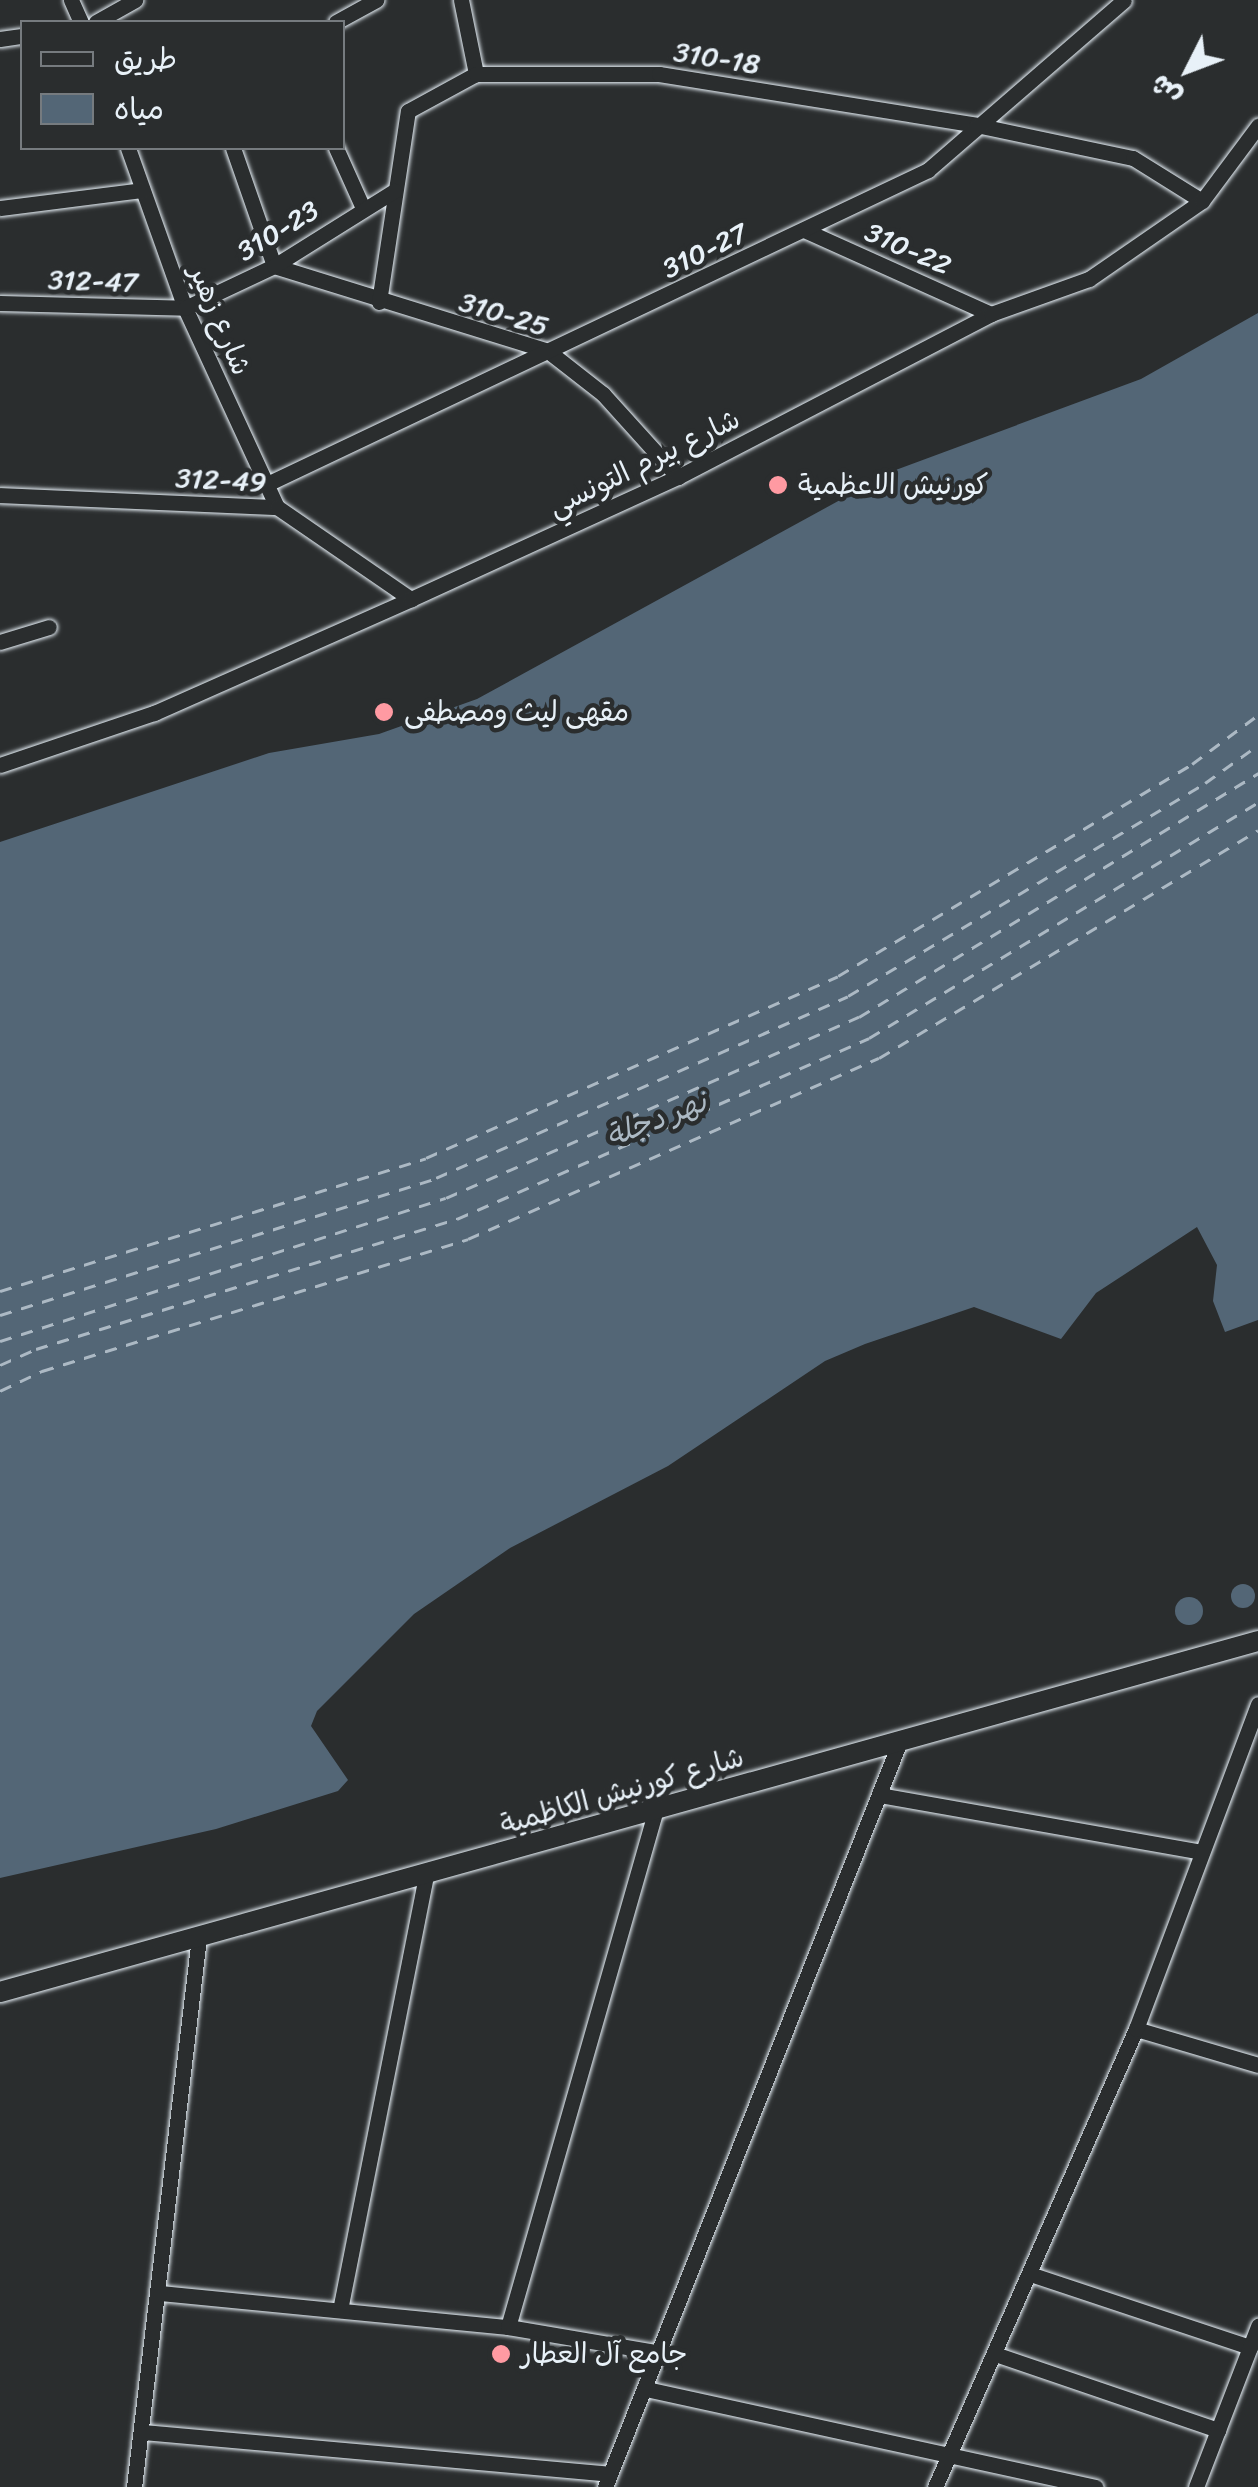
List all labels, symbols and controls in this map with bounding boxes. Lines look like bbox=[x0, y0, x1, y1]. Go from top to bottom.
legend bbox=[20, 20, 345, 150]
north arrow bbox=[1138, 20, 1238, 120]
text: طريق bbox=[114, 32, 177, 86]
street label: 310-18 bbox=[671, 35, 763, 81]
text: ش bbox=[1137, 63, 1194, 118]
text: مياه bbox=[114, 82, 164, 136]
street label: 310-23 bbox=[231, 194, 325, 268]
street label: 310-22 bbox=[860, 215, 956, 283]
street label: 310-27 bbox=[657, 216, 753, 286]
street label: شارع زهير bbox=[182, 260, 258, 380]
street label: 312-47 bbox=[47, 263, 139, 299]
street label: 310-25 bbox=[455, 285, 553, 343]
street label: شارع بيرم التونسي bbox=[543, 402, 745, 524]
street label: 312-49 bbox=[175, 461, 267, 499]
place label: كورنيش الاعظمية bbox=[798, 468, 989, 502]
marker: كورنيش الاعظمية bbox=[767, 474, 789, 496]
place label: مقهى ليث ومصطفى bbox=[404, 695, 629, 729]
marker: مقهى ليث ومصطفى bbox=[373, 701, 395, 723]
water label: نهر دجلة bbox=[600, 1083, 712, 1155]
street label: شارع كورنيش الكاظمية bbox=[496, 1740, 748, 1842]
place label: جامع آل العطار bbox=[521, 2337, 687, 2371]
marker: جامع آل العطار bbox=[490, 2343, 512, 2365]

